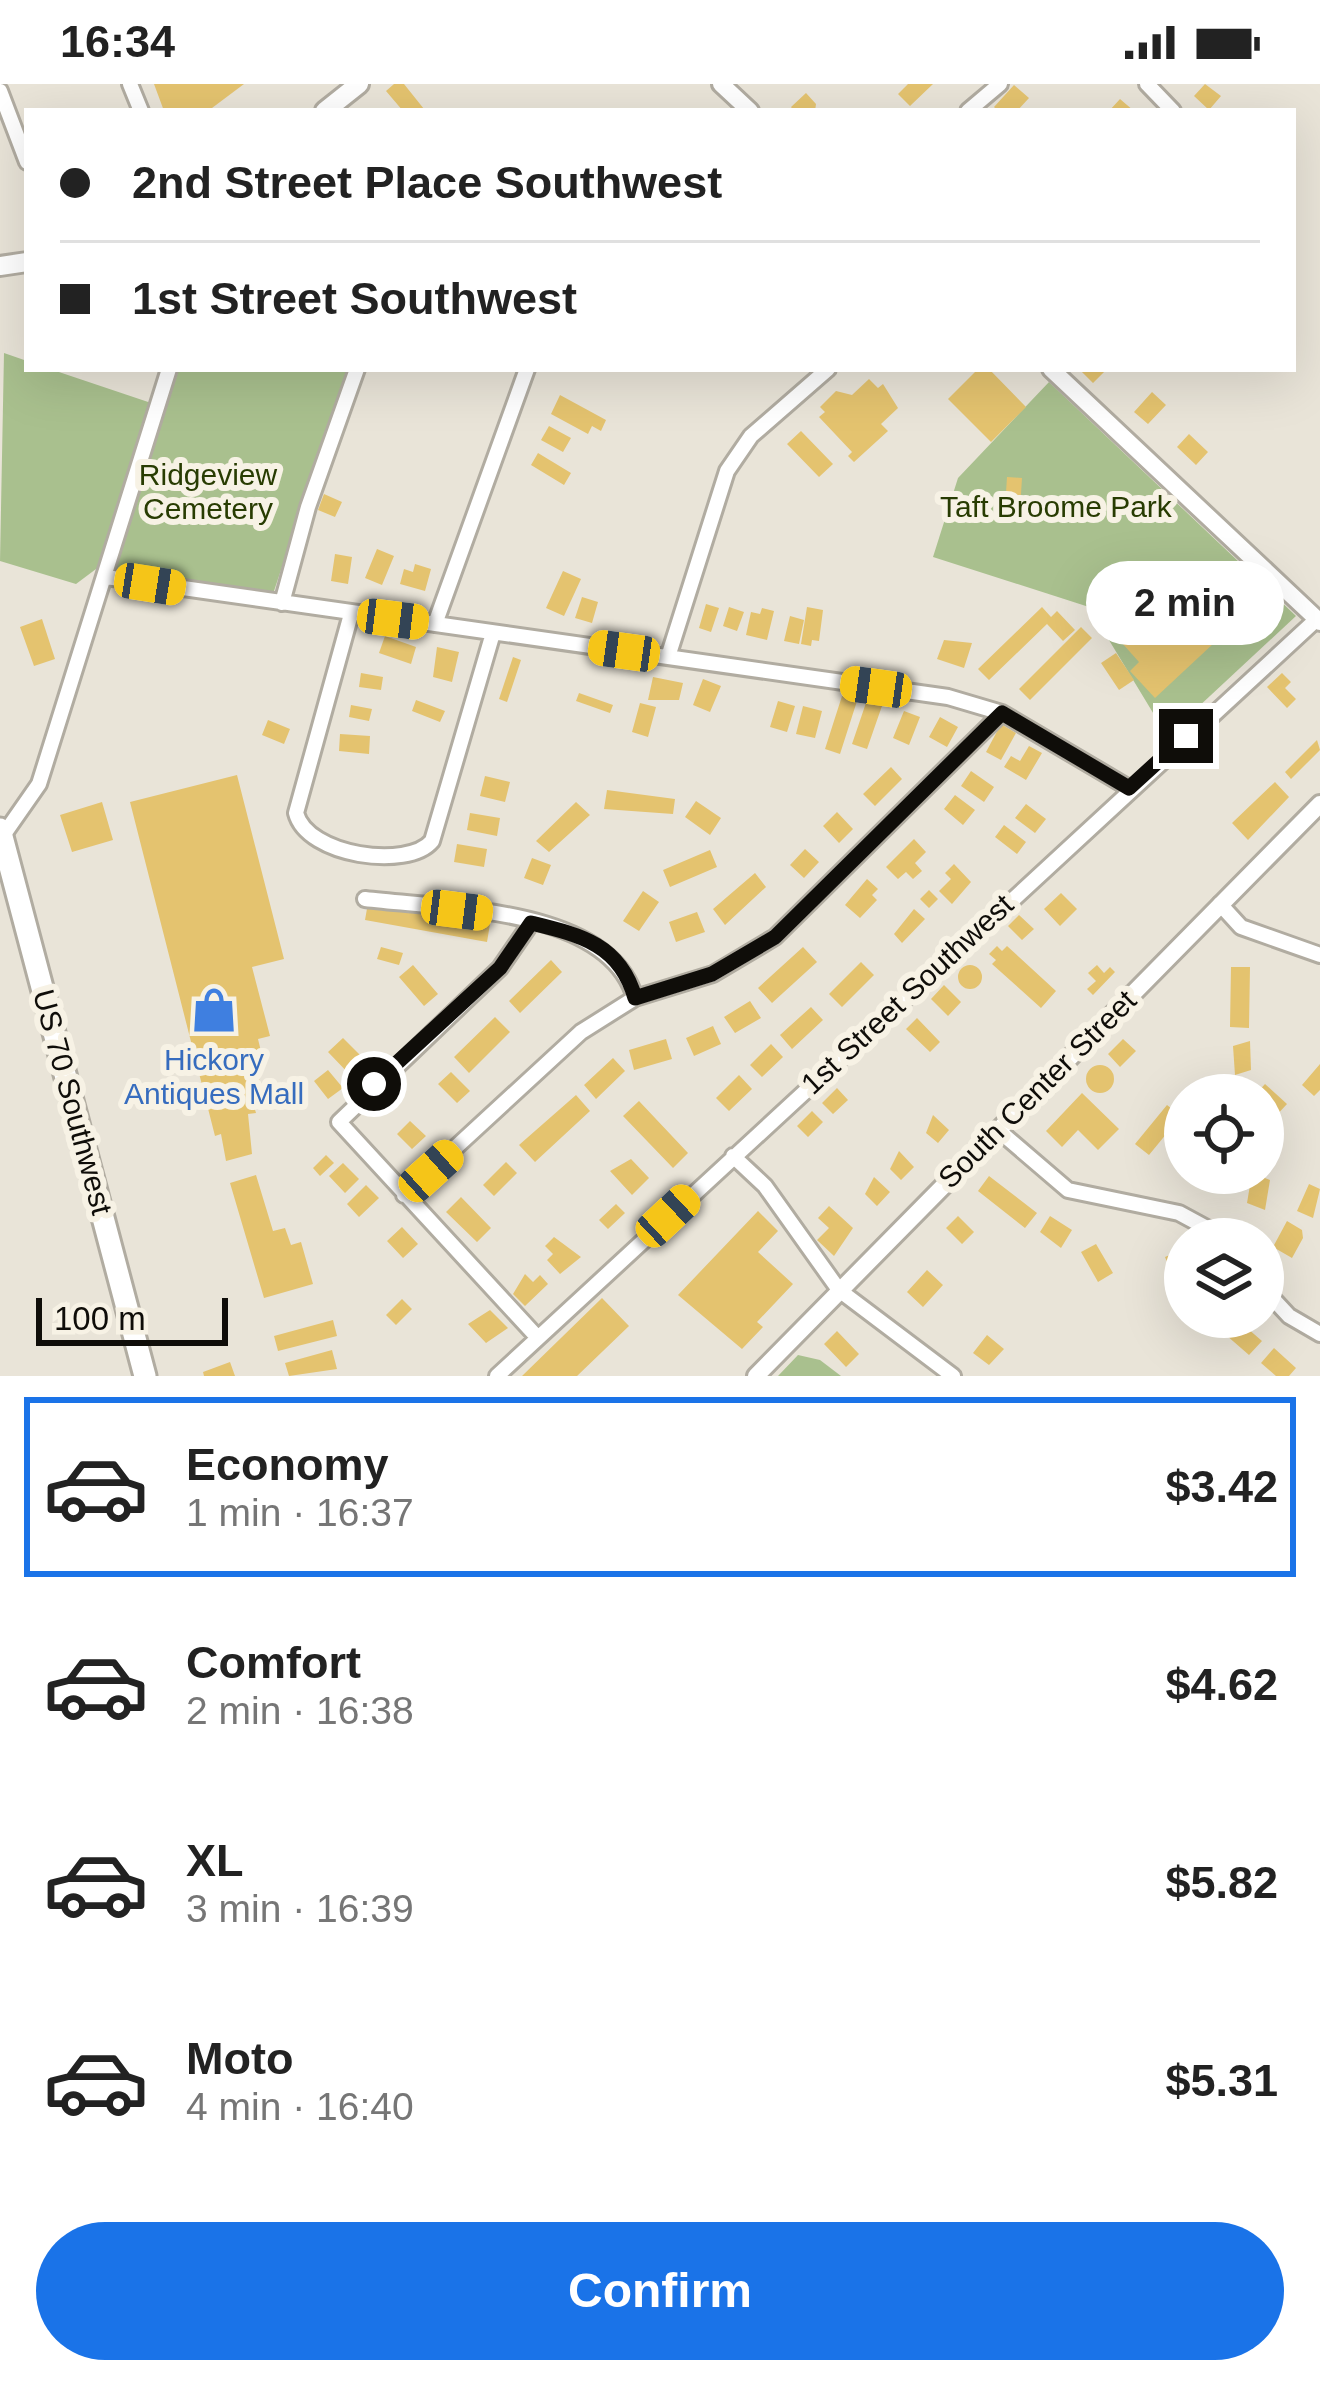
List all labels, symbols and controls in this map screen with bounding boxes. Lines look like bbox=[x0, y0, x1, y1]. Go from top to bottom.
text: 16:34 bbox=[60, 16, 175, 67]
text: 2nd Street Place Southwest bbox=[132, 157, 722, 208]
text: 1st Street Southwest bbox=[132, 273, 577, 324]
park label: Ridgeview Cemetery bbox=[139, 458, 278, 525]
park label: Taft Broome Park bbox=[940, 490, 1173, 523]
car bbox=[112, 561, 188, 607]
callout: 2 min bbox=[1087, 562, 1285, 646]
text: 2 min bbox=[1134, 581, 1236, 624]
car bbox=[355, 597, 431, 641]
car bbox=[586, 628, 662, 674]
car bbox=[838, 664, 914, 710]
route end bbox=[1159, 709, 1213, 763]
street label: 1st Street Southwest bbox=[795, 887, 1020, 1100]
car bbox=[419, 888, 495, 932]
street label: South Center Street bbox=[932, 983, 1143, 1194]
shop icon: Hickory Antiques Mall bbox=[189, 985, 239, 1035]
street label: US 70 Southwest bbox=[27, 986, 119, 1219]
place label: Hickory Antiques Mall bbox=[124, 1043, 304, 1110]
route start bbox=[347, 1057, 401, 1111]
map controls bbox=[1164, 1074, 1284, 1338]
button: locate bbox=[1164, 1074, 1284, 1194]
car bbox=[392, 1134, 470, 1208]
car bbox=[629, 1178, 707, 1254]
button: layers bbox=[1164, 1218, 1284, 1338]
scale bar bbox=[36, 1292, 228, 1345]
text: 100 m bbox=[54, 1300, 146, 1337]
icon: car bbox=[42, 1433, 150, 1541]
text: Economy bbox=[186, 1439, 389, 1490]
text: $3.42 bbox=[1165, 1461, 1278, 1512]
text: 1 min · 16:37 bbox=[186, 1491, 414, 1534]
icon: car bbox=[42, 1631, 150, 1739]
text: Comfort bbox=[186, 1637, 361, 1688]
text: $4.62 bbox=[1165, 1659, 1278, 1710]
text: 2 min · 16:38 bbox=[186, 1689, 414, 1732]
icon: car bbox=[42, 1829, 150, 1937]
text: XL bbox=[186, 1835, 244, 1886]
text: $5.82 bbox=[1165, 1857, 1278, 1908]
text: 3 min · 16:39 bbox=[186, 1887, 414, 1930]
icon: car bbox=[42, 2027, 150, 2135]
text: Moto bbox=[186, 2033, 293, 2084]
text: $5.31 bbox=[1165, 2055, 1278, 2106]
text: 4 min · 16:40 bbox=[186, 2085, 414, 2128]
button: Confirm bbox=[36, 2222, 1284, 2360]

